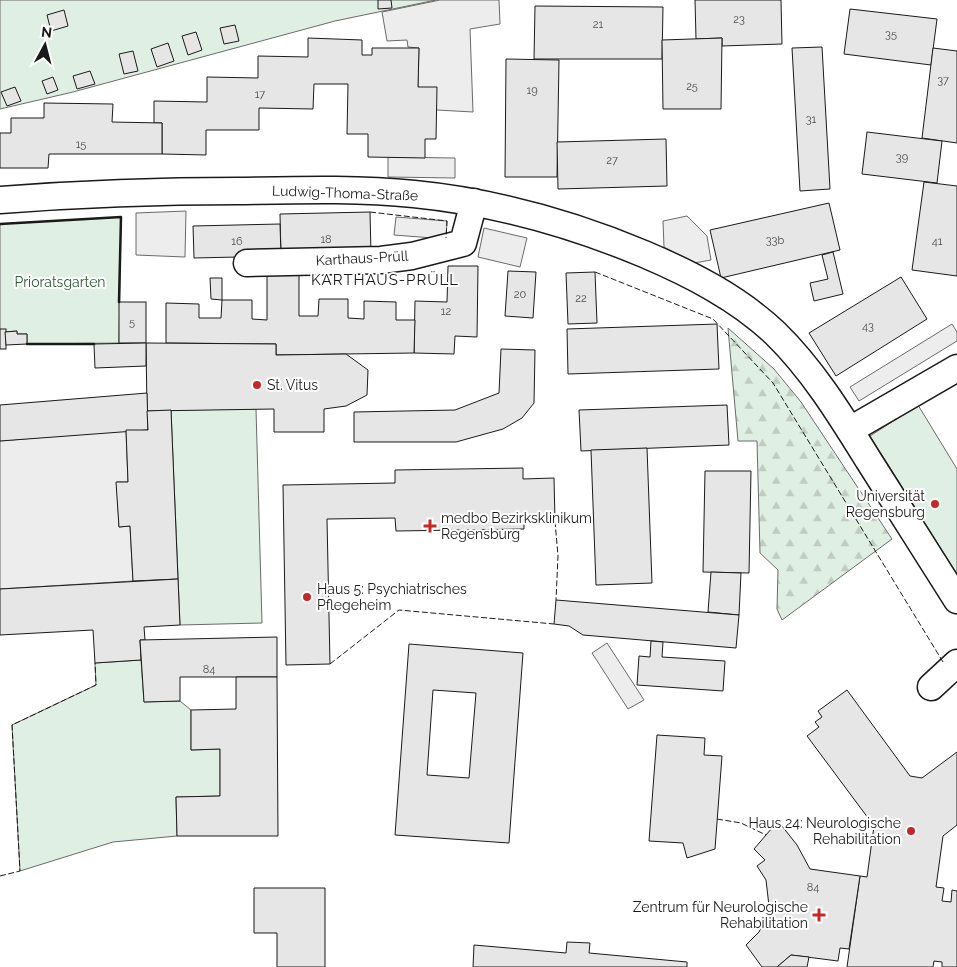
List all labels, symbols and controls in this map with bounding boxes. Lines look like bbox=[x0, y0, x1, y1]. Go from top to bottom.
house number: 23 bbox=[733, 13, 745, 26]
house number: 21 bbox=[593, 18, 604, 31]
north arrow bbox=[20, 20, 70, 70]
text: N bbox=[40, 24, 53, 41]
house number: 35 bbox=[885, 28, 897, 41]
house number: 37 bbox=[937, 74, 949, 87]
house number: 25 bbox=[686, 80, 698, 93]
house number: 19 bbox=[526, 84, 538, 97]
house number: 17 bbox=[255, 88, 265, 101]
house number: 31 bbox=[806, 113, 817, 126]
house number: 15 bbox=[76, 138, 86, 151]
house number: 39 bbox=[896, 151, 908, 164]
house number: 27 bbox=[606, 154, 618, 167]
street label: Ludwig-Thoma-Straße bbox=[272, 182, 418, 204]
house number: 18 bbox=[320, 233, 332, 246]
house number: 33b bbox=[766, 234, 784, 247]
house number: 16 bbox=[231, 235, 243, 248]
house number: 41 bbox=[932, 235, 943, 248]
street label: Karthaus-Prüll bbox=[315, 248, 409, 268]
district label: KARTHAUS-PRÜLL bbox=[311, 270, 459, 289]
park label: Prioratsgarten bbox=[14, 274, 106, 290]
house number: 20 bbox=[514, 288, 526, 301]
house number: 22 bbox=[575, 292, 587, 305]
house number: 12 bbox=[441, 305, 451, 318]
house number: 5 bbox=[129, 316, 135, 329]
house number: 43 bbox=[862, 320, 874, 333]
place label: St. Vitus bbox=[267, 377, 318, 393]
marker: St. Vitus bbox=[251, 379, 263, 391]
place label: Universität Regensburg bbox=[846, 488, 925, 520]
marker: Universität Regensburg bbox=[929, 498, 941, 510]
place label: medbo Bezirksklinikum Regensburg bbox=[441, 510, 592, 542]
marker: medbo Bezirksklinikum Regensburg bbox=[423, 519, 437, 533]
place label: Haus 5: Psychiatrisches Pflegeheim bbox=[317, 581, 467, 613]
marker: Haus 5: Psychiatrisches Pflegeheim bbox=[301, 591, 313, 603]
house number: 84 bbox=[203, 663, 215, 676]
place label: Haus 24: Neurologische Rehabilitation bbox=[748, 815, 901, 847]
marker: Haus 24: Neurologische Rehabilitation bbox=[905, 825, 917, 837]
house number: 84 bbox=[807, 881, 819, 894]
place label: Zentrum für Neurologische Rehabilitation bbox=[633, 899, 808, 931]
marker: Zentrum für Neurologische Rehabilitation bbox=[812, 908, 826, 922]

